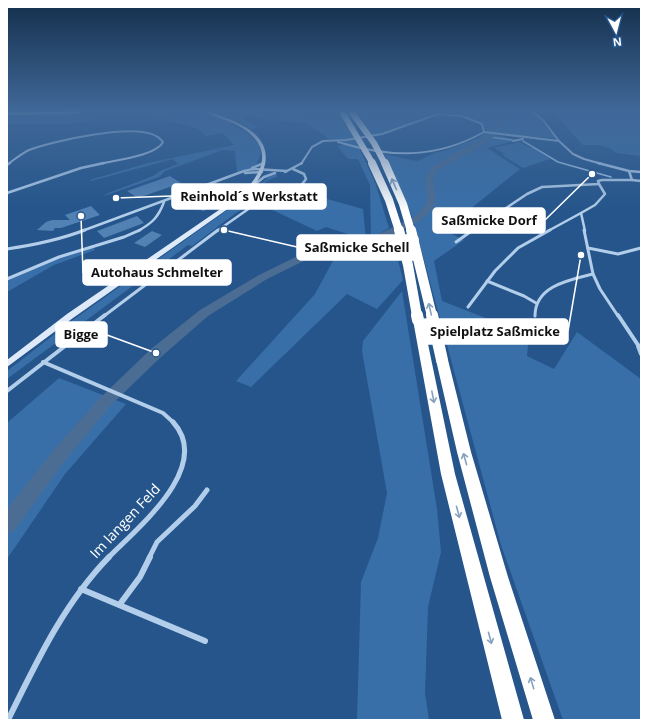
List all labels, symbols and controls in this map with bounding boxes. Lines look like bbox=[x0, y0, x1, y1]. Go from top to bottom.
north arrow bbox=[596, 12, 636, 52]
text: N bbox=[612, 34, 623, 50]
one-way arrow bbox=[389, 179, 397, 191]
callout: Reinhold´s Werkstatt bbox=[172, 184, 326, 209]
text: Reinhold´s Werkstatt bbox=[180, 187, 318, 205]
callout: Saßmicke Dorf bbox=[433, 208, 545, 233]
text: Saßmicke Dorf bbox=[441, 211, 538, 229]
callout: Saßmicke Schell bbox=[297, 235, 418, 260]
text: Saßmicke Schell bbox=[305, 238, 409, 256]
callout: Autohaus Schmelter bbox=[83, 260, 231, 285]
text: Autohaus Schmelter bbox=[91, 263, 223, 281]
one-way arrow bbox=[426, 303, 433, 316]
callout: Spielplatz Saßmicke bbox=[422, 319, 568, 344]
callout: Bigge bbox=[56, 322, 107, 347]
text: Spielplatz Saßmicke bbox=[430, 322, 560, 340]
text: Bigge bbox=[63, 325, 99, 343]
one-way arrow bbox=[429, 390, 437, 403]
one-way arrow bbox=[461, 452, 469, 465]
street label: Im langen Feld bbox=[85, 479, 164, 562]
one-way arrow bbox=[454, 505, 462, 518]
one-way arrow bbox=[487, 631, 495, 644]
one-way arrow bbox=[528, 676, 535, 689]

